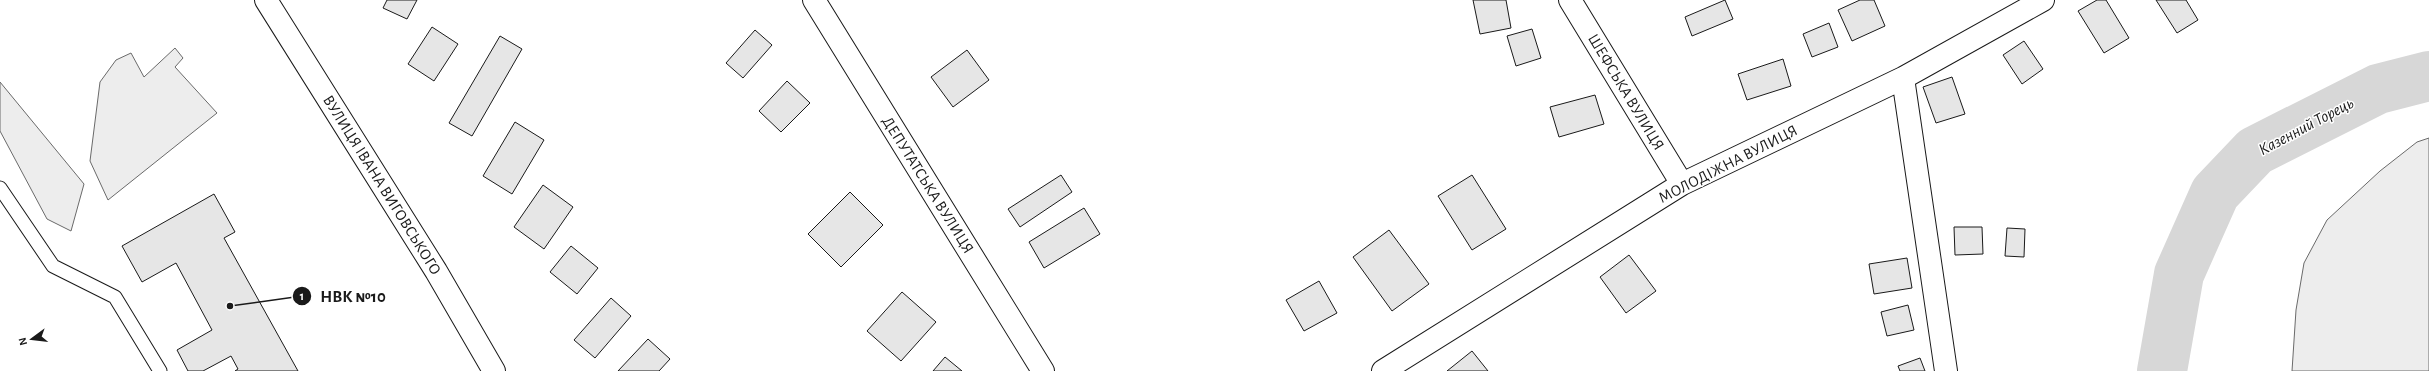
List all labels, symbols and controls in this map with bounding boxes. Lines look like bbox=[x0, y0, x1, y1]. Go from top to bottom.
street label: ШЕФСЬКА ВУЛИЦЯ bbox=[1585, 31, 1667, 153]
street label: ВУЛИЦЯ ІВАНА ВИГОВСЬКОГО bbox=[320, 92, 444, 278]
water label: Казенний Торець bbox=[2256, 94, 2357, 159]
street label: ДЕПУТАТСЬКА ВУЛИЦЯ bbox=[879, 114, 977, 256]
street label: МОЛОДІЖНА ВУЛИЦЯ bbox=[1656, 122, 1800, 206]
callout: НВК №10 bbox=[292, 281, 394, 310]
text: НВК №10 bbox=[320, 288, 386, 305]
text: 1 bbox=[300, 290, 304, 302]
north arrow bbox=[12, 319, 52, 359]
text: N bbox=[17, 336, 29, 347]

